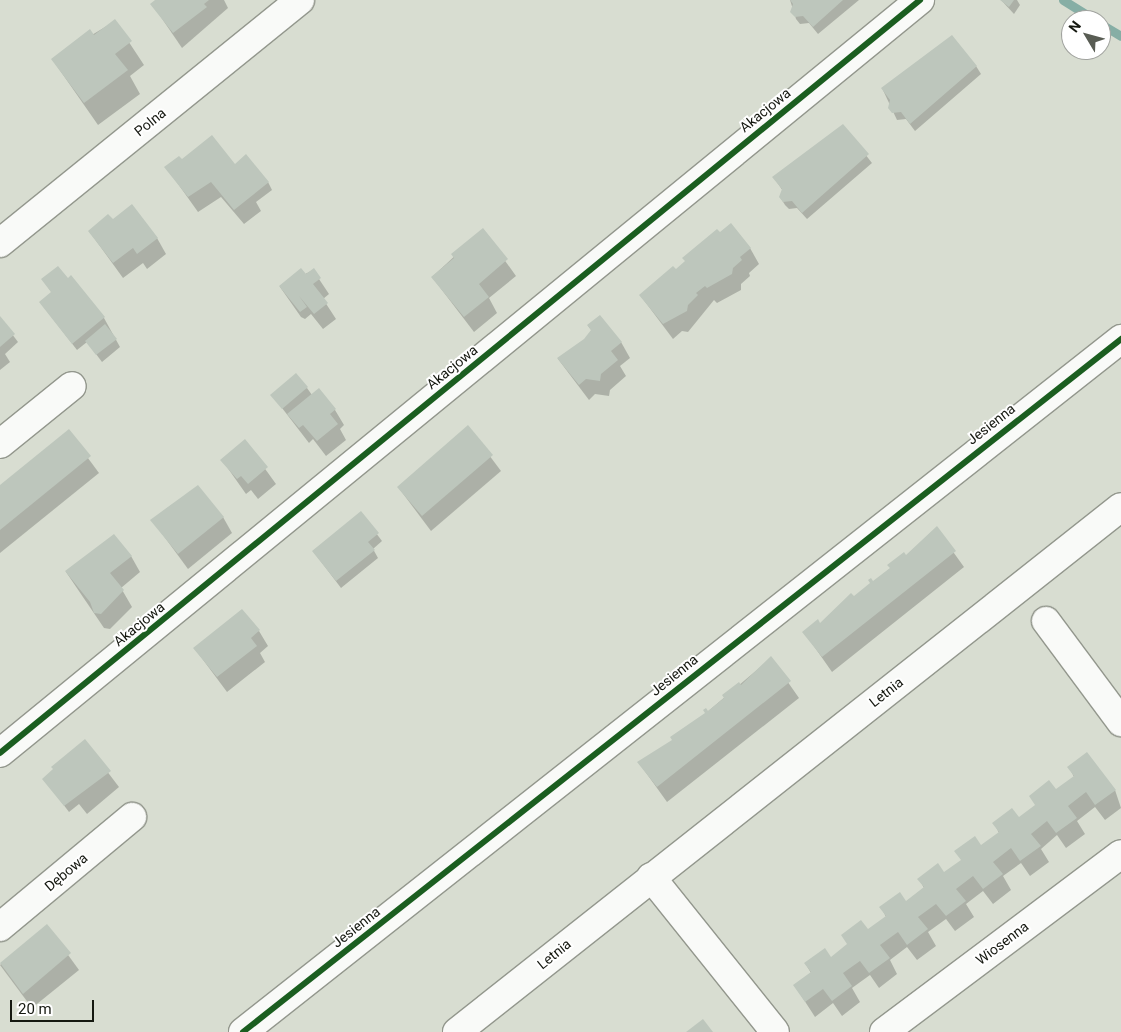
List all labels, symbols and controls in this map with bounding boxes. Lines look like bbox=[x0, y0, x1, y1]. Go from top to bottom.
north arrow bbox=[1061, 10, 1111, 60]
text: N bbox=[1065, 18, 1084, 35]
street label: Akacjowa bbox=[736, 84, 794, 136]
street label: Polna bbox=[131, 104, 169, 140]
street label: Akacjowa bbox=[423, 341, 481, 393]
street label: Jesienna bbox=[964, 400, 1018, 448]
street label: Akacjowa bbox=[110, 598, 168, 650]
street label: Jesienna bbox=[647, 651, 701, 699]
street label: Letnia bbox=[866, 674, 906, 710]
street label: Dębowa bbox=[41, 849, 91, 895]
street label: Jesienna bbox=[329, 903, 383, 951]
street label: Wiosenna bbox=[972, 918, 1032, 968]
street label: Letnia bbox=[534, 935, 574, 973]
scale bar bbox=[12, 990, 96, 1022]
text: 20 m bbox=[18, 1000, 52, 1018]

